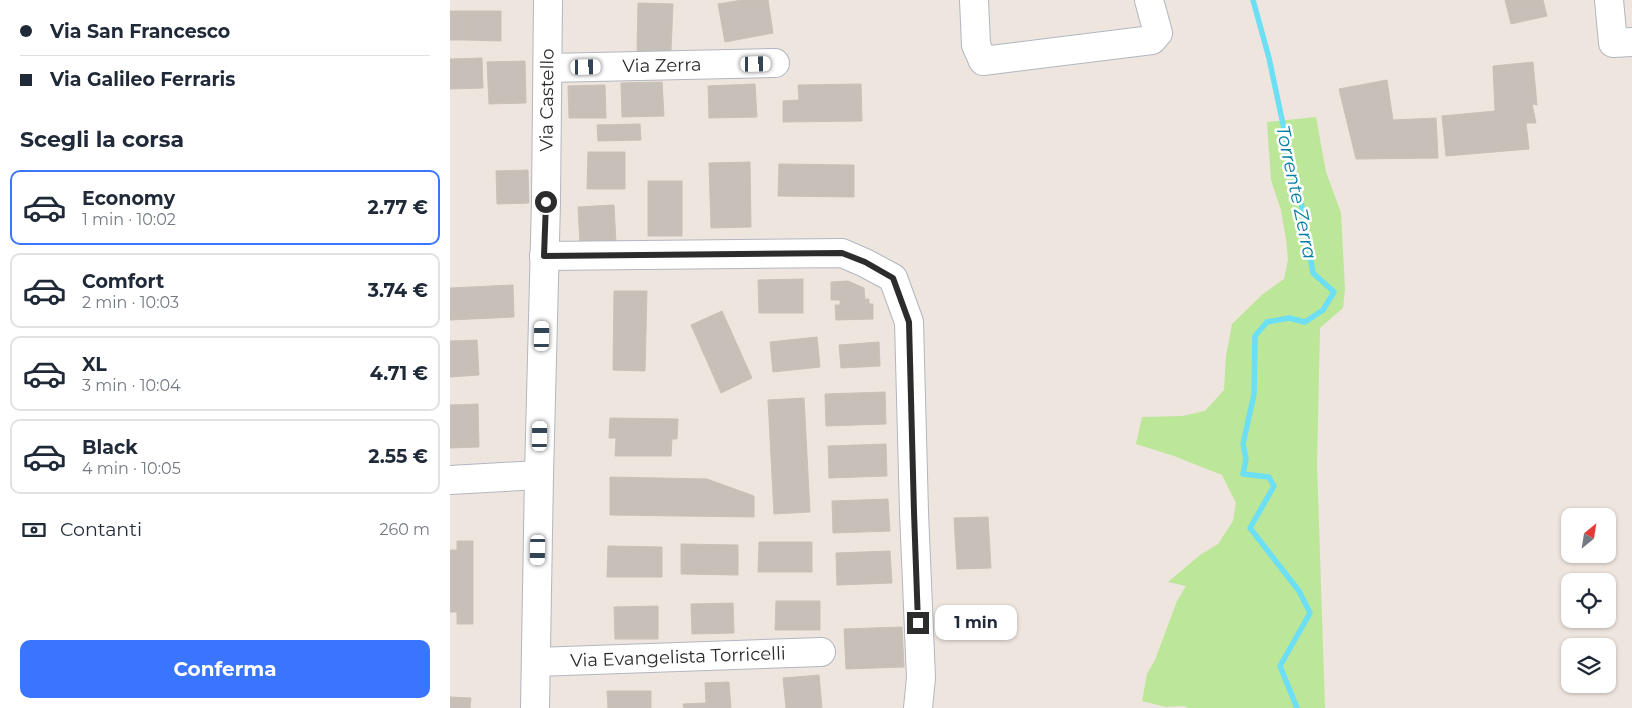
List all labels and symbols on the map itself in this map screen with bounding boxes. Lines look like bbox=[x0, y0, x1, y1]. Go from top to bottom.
street label: Via Castello bbox=[535, 48, 559, 152]
street label: Via Zerra bbox=[622, 54, 702, 77]
car bbox=[740, 56, 771, 72]
car bbox=[570, 59, 601, 75]
water label: Torrente Zerra bbox=[1271, 123, 1322, 261]
route start bbox=[535, 191, 557, 213]
car bbox=[534, 321, 549, 351]
car bbox=[532, 421, 547, 451]
north arrow bbox=[1561, 508, 1616, 562]
car bbox=[530, 535, 545, 565]
callout: 1 min bbox=[936, 606, 1018, 640]
route end bbox=[907, 612, 929, 634]
street label: Via Evangelista Torricelli bbox=[570, 642, 786, 672]

